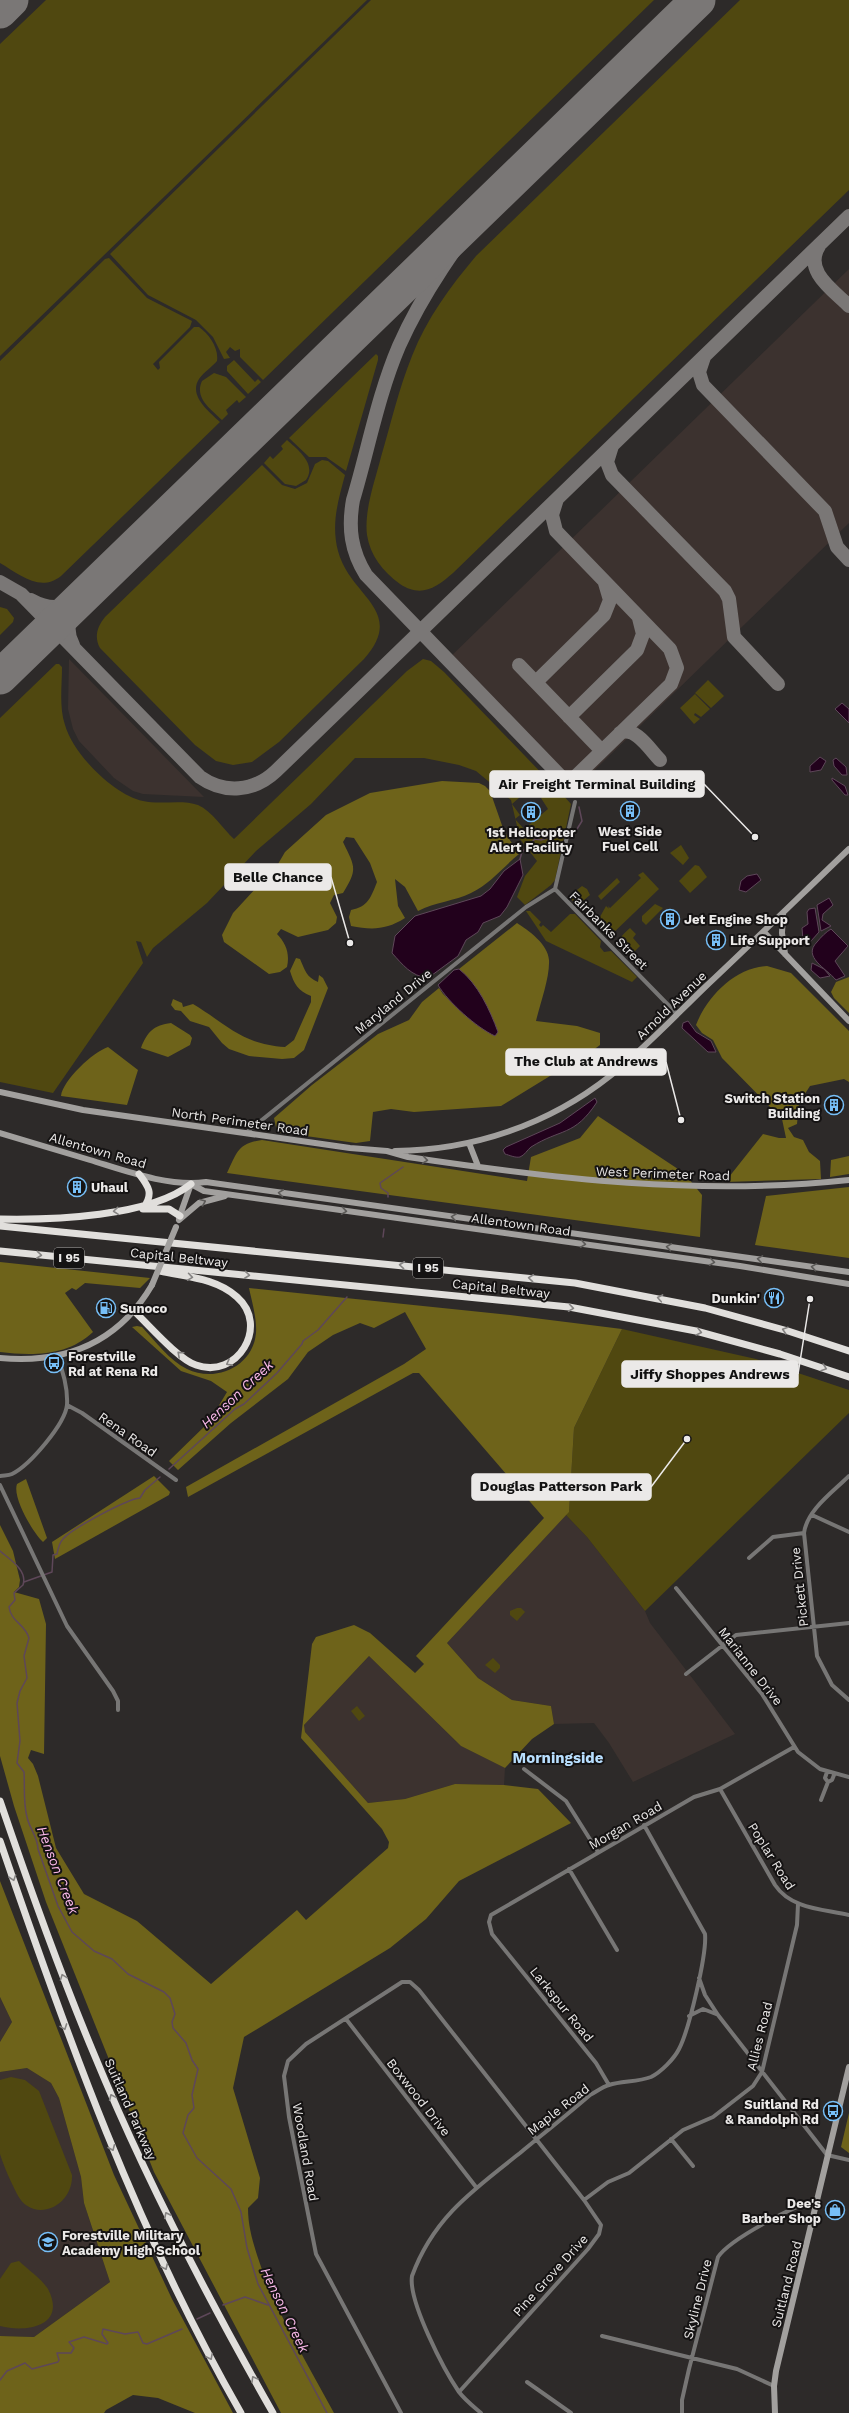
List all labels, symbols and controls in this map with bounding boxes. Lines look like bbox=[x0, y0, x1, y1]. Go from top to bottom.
callout: Air Freight Terminal Building bbox=[490, 771, 704, 797]
text: Air Freight Terminal Building bbox=[499, 776, 696, 792]
building icon: West Side Fuel Cell bbox=[619, 800, 641, 822]
building icon: 1st Helicopter Alert Facility bbox=[520, 801, 542, 823]
place label: West Side Fuel Cell bbox=[598, 824, 662, 854]
place label: 1st Helicopter Alert Facility bbox=[486, 825, 576, 855]
callout: Belle Chance bbox=[225, 864, 331, 890]
text: Belle Chance bbox=[233, 869, 323, 885]
street label: Fairbanks Street bbox=[566, 888, 651, 973]
building icon: Jet Engine Shop bbox=[659, 908, 681, 930]
place label: Jet Engine Shop bbox=[684, 912, 788, 927]
building icon: Life Support bbox=[705, 929, 727, 951]
place label: Life Support bbox=[730, 933, 810, 948]
street label: Maryland Drive bbox=[352, 966, 435, 1037]
street label: Arnold Avenue bbox=[633, 968, 710, 1043]
callout: The Club at Andrews bbox=[506, 1049, 666, 1075]
text: The Club at Andrews bbox=[514, 1053, 658, 1069]
place label: Switch Station Building bbox=[725, 1091, 821, 1121]
building icon: Switch Station Building bbox=[823, 1094, 845, 1116]
street label: North Perimeter Road bbox=[171, 1104, 309, 1139]
street label: Allentown Road bbox=[48, 1129, 148, 1171]
one-way arrow bbox=[422, 1155, 428, 1164]
street label: West Perimeter Road bbox=[596, 1164, 730, 1183]
building icon: Uhaul bbox=[66, 1176, 88, 1198]
place label: Uhaul bbox=[91, 1180, 129, 1195]
one-way arrow bbox=[278, 1189, 284, 1198]
one-way arrow bbox=[199, 1198, 206, 1206]
one-way arrow bbox=[341, 1206, 347, 1215]
one-way arrow bbox=[113, 1207, 119, 1216]
street label: Allentown Road bbox=[470, 1210, 572, 1239]
one-way arrow bbox=[451, 1213, 457, 1222]
one-way arrow bbox=[580, 1239, 586, 1248]
one-way arrow bbox=[666, 1243, 672, 1252]
street label: Capital Beltway bbox=[129, 1245, 229, 1270]
road number: I 95 bbox=[54, 1248, 84, 1268]
one-way arrow bbox=[36, 1250, 42, 1259]
one-way arrow bbox=[757, 1255, 763, 1264]
one-way arrow bbox=[709, 1257, 715, 1266]
road number: I 95 bbox=[413, 1258, 443, 1278]
one-way arrow bbox=[399, 1261, 405, 1270]
one-way arrow bbox=[811, 1263, 817, 1272]
one-way arrow bbox=[244, 1271, 250, 1280]
one-way arrow bbox=[187, 1272, 193, 1281]
one-way arrow bbox=[528, 1274, 534, 1283]
street label: Capital Beltway bbox=[451, 1276, 551, 1301]
restaurant icon: Dunkin' bbox=[763, 1287, 785, 1309]
place label: Dunkin' bbox=[712, 1291, 760, 1306]
one-way arrow bbox=[656, 1294, 663, 1303]
fuel station icon: Sunoco bbox=[95, 1297, 117, 1319]
place label: Sunoco bbox=[120, 1301, 168, 1316]
one-way arrow bbox=[568, 1303, 574, 1312]
one-way arrow bbox=[782, 1326, 789, 1335]
one-way arrow bbox=[696, 1327, 702, 1335]
place label: Forestville Rd at Rena Rd bbox=[68, 1349, 158, 1379]
one-way arrow bbox=[177, 1351, 185, 1359]
bus stop icon: Forestville Rd at Rena Rd bbox=[43, 1352, 65, 1374]
water label: Henson Creek bbox=[198, 1356, 277, 1432]
one-way arrow bbox=[226, 1358, 233, 1366]
callout: Jiffy Shoppes Andrews bbox=[622, 1361, 798, 1387]
one-way arrow bbox=[820, 1363, 827, 1372]
text: Jiffy Shoppes Andrews bbox=[630, 1366, 790, 1382]
street label: Rena Road bbox=[96, 1409, 160, 1460]
callout: Douglas Patterson Park bbox=[472, 1474, 651, 1500]
text: Douglas Patterson Park bbox=[480, 1478, 643, 1494]
street label: Pickett Drive bbox=[788, 1546, 811, 1627]
street label: Marianne Drive bbox=[715, 1624, 786, 1708]
district label: Morningside bbox=[513, 1749, 604, 1767]
street label: Morgan Road bbox=[586, 1798, 665, 1852]
street label: Poplar Road bbox=[745, 1820, 798, 1893]
water label: Henson Creek bbox=[34, 1824, 82, 1917]
one-way arrow bbox=[8, 1875, 16, 1882]
street label: Larkspur Road bbox=[527, 1964, 596, 2045]
one-way arrow bbox=[59, 1973, 67, 1980]
street label: Allies Road bbox=[744, 2000, 775, 2072]
one-way arrow bbox=[60, 2024, 68, 2031]
street label: Suitland Parkway bbox=[101, 2056, 160, 2163]
street label: Boxwood Drive bbox=[384, 2056, 453, 2139]
street label: Maple Road bbox=[524, 2081, 592, 2138]
one-way arrow bbox=[109, 2093, 117, 2101]
place label: Suitland Rd & Randolph Rd bbox=[725, 2097, 819, 2127]
bus stop icon: Suitland Rd & Randolph Rd bbox=[822, 2100, 844, 2122]
street label: Woodland Road bbox=[289, 2102, 322, 2202]
one-way arrow bbox=[107, 2144, 115, 2152]
place label: Dee's Barber Shop bbox=[742, 2196, 821, 2226]
shop icon: Dee's Barber Shop bbox=[824, 2199, 846, 2221]
one-way arrow bbox=[164, 2211, 172, 2219]
place label: Forestville Military Academy High School bbox=[62, 2228, 201, 2258]
school or university icon: Forestville Military Academy High School bbox=[37, 2231, 59, 2253]
street label: Pine Grove Drive bbox=[510, 2231, 591, 2319]
street label: Suitland Road bbox=[768, 2239, 805, 2329]
street label: Skyline Drive bbox=[680, 2257, 715, 2341]
one-way arrow bbox=[160, 2263, 168, 2270]
water label: Henson Creek bbox=[257, 2265, 313, 2356]
one-way arrow bbox=[205, 2352, 213, 2360]
one-way arrow bbox=[251, 2376, 258, 2383]

